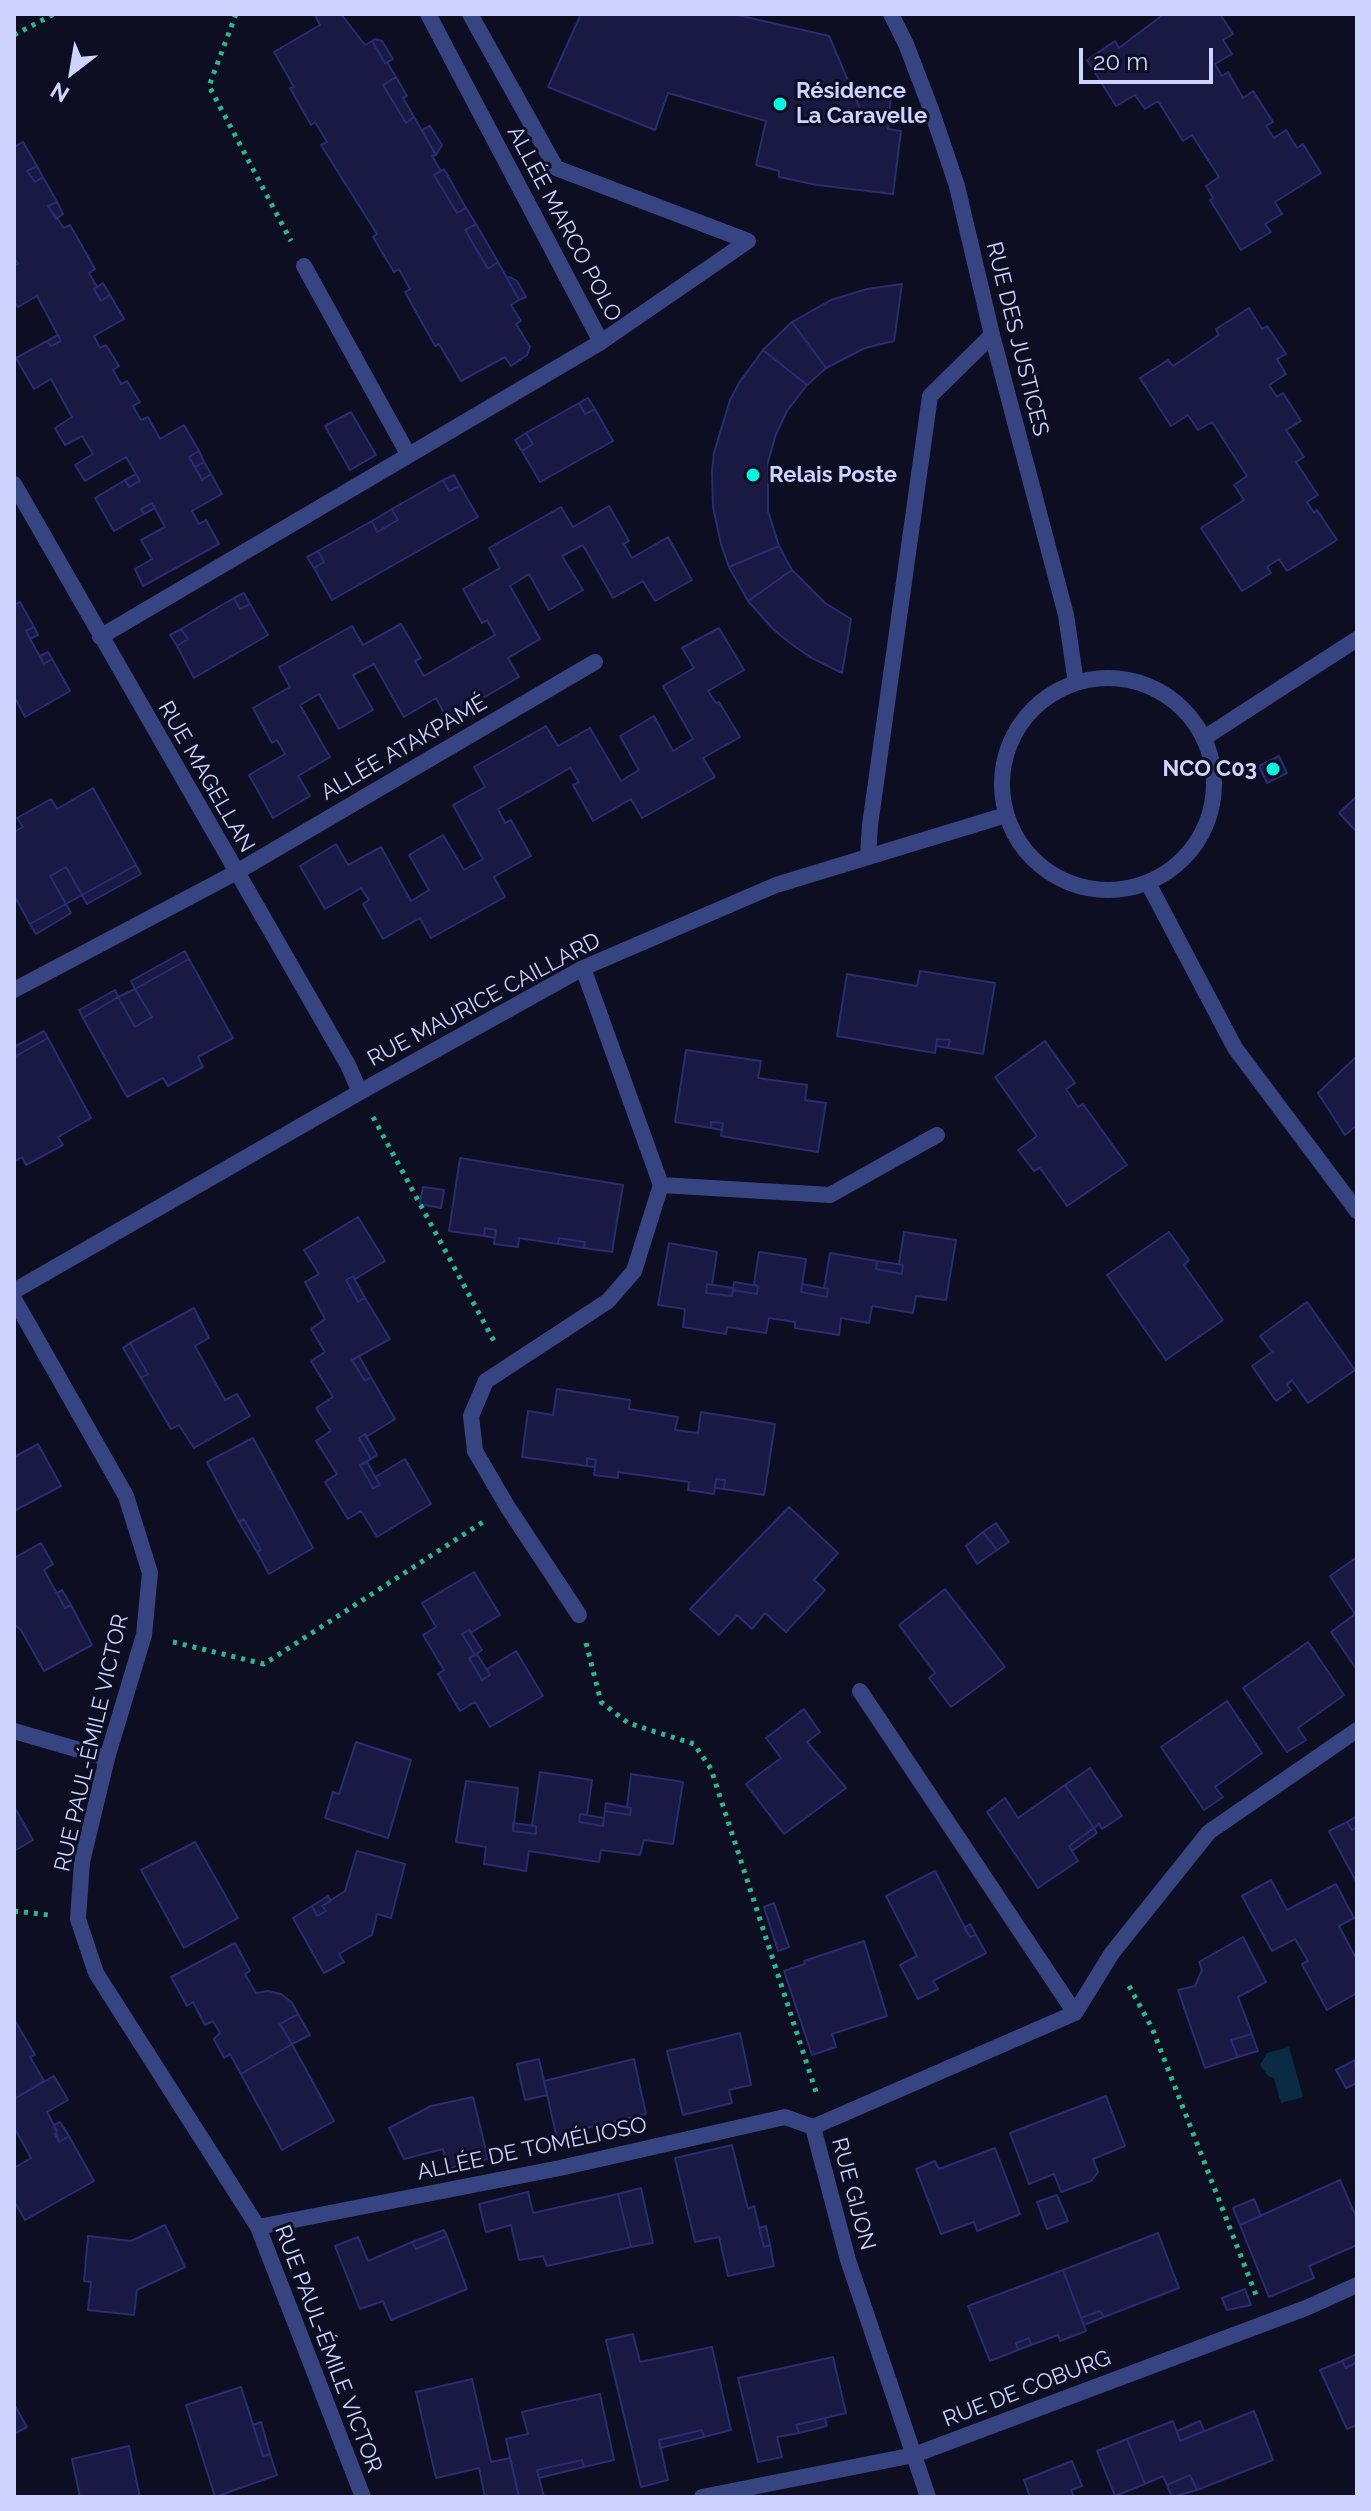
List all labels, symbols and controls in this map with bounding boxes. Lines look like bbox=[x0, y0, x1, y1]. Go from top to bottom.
north arrow bbox=[32, 32, 112, 112]
scale bar bbox=[1083, 32, 1217, 82]
text: 20 m bbox=[1093, 47, 1148, 76]
text: N bbox=[46, 77, 74, 108]
place label: Résidence La Caravelle bbox=[796, 78, 927, 130]
marker: Résidence La Caravelle bbox=[771, 95, 789, 113]
street label: ALLÉE MARCO POLO bbox=[501, 122, 627, 326]
street label: RUE DES JUSTICES bbox=[980, 239, 1054, 439]
place label: Relais Poste bbox=[769, 462, 897, 488]
marker: Relais Poste bbox=[744, 466, 762, 484]
street label: ALLÉE ATAKPAMÉ bbox=[316, 690, 492, 806]
street label: RUE MAGELLAN bbox=[152, 697, 260, 857]
place label: NCO C03 bbox=[1163, 756, 1257, 782]
marker: NCO C03 bbox=[1264, 760, 1282, 778]
street label: RUE MAURICE CAILLARD bbox=[363, 927, 605, 1073]
street label: RUE PAUL-ÉMILE VICTOR bbox=[50, 1612, 134, 1874]
street label: ALLÉE DE TOMÉLIOSO bbox=[415, 2112, 649, 2186]
street label: RUE GIJON bbox=[825, 2135, 881, 2253]
street label: RUE PAUL-ÉMILE VICTOR bbox=[269, 2221, 387, 2477]
street label: RUE DE COBURG bbox=[939, 2345, 1115, 2433]

